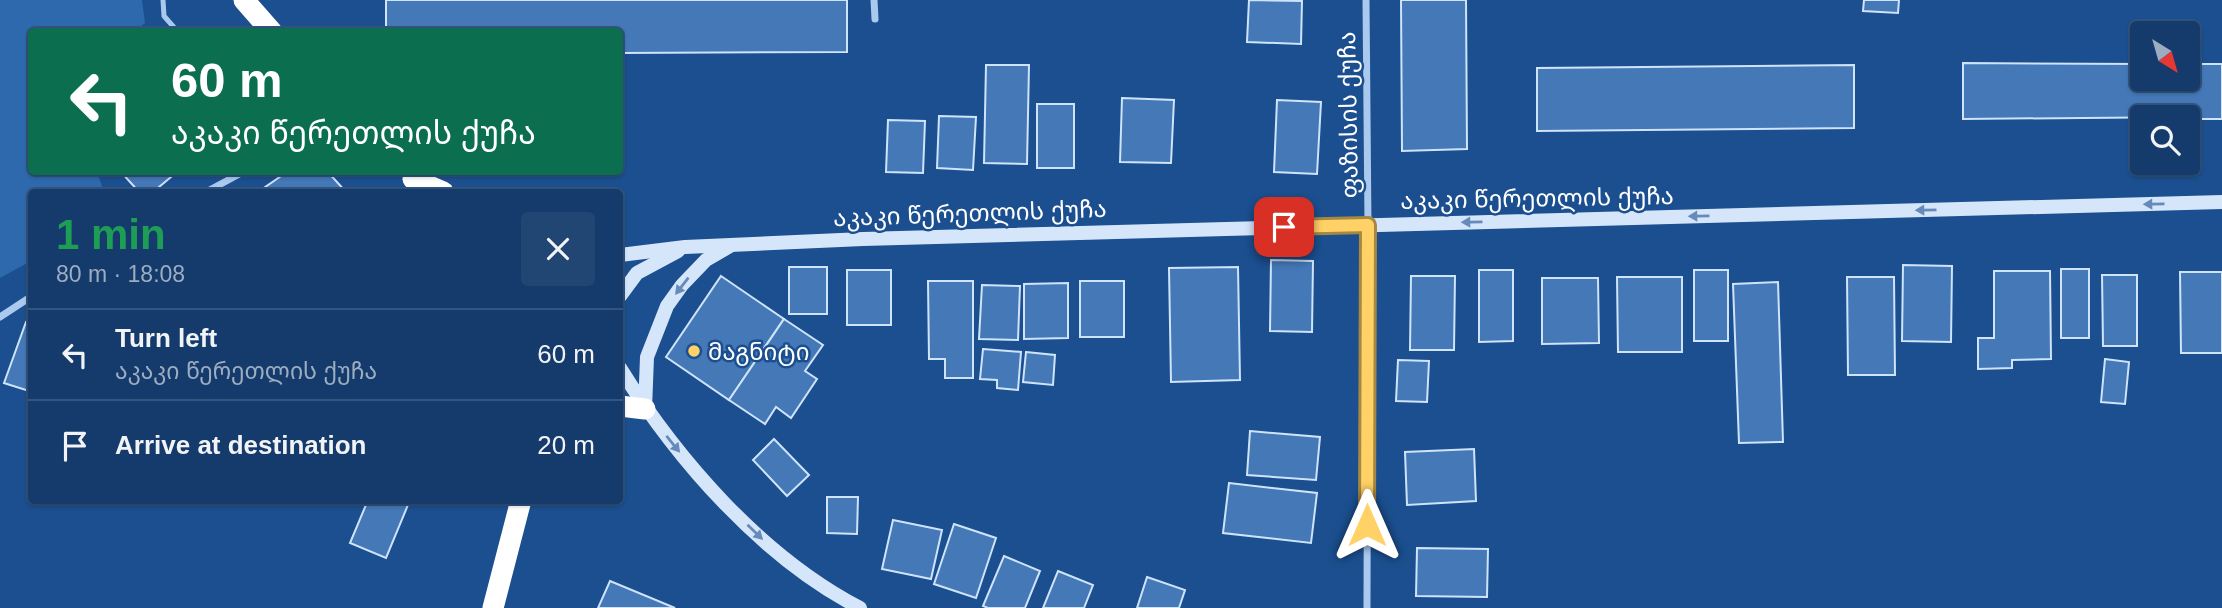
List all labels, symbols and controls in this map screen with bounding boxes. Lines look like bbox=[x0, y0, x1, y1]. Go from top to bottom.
north arrow bbox=[2130, 21, 2200, 91]
map controls bbox=[2130, 21, 2200, 175]
street label: ფაზისის ქუჩა bbox=[1333, 31, 1364, 199]
text: 60 m bbox=[171, 53, 283, 107]
icon: left bbox=[56, 56, 147, 147]
button: search bbox=[2130, 105, 2200, 175]
text: აკაკი წერეთლის ქუჩა bbox=[171, 115, 536, 151]
street label: აკაკი წერეთლის ქუჩა bbox=[1400, 182, 1674, 215]
street label: აკაკი წერეთლის ქუჩა bbox=[833, 195, 1107, 232]
pin bbox=[1254, 197, 1314, 257]
one-way arrow bbox=[2143, 199, 2165, 210]
one-way arrow bbox=[1915, 204, 1937, 216]
icon: arrive bbox=[1265, 208, 1303, 246]
one-way arrow bbox=[1688, 210, 1710, 222]
text: 1 min bbox=[56, 211, 166, 258]
button: close bbox=[521, 212, 595, 286]
one-way arrow bbox=[1460, 216, 1482, 228]
text: 80 m · 18:08 bbox=[56, 261, 185, 287]
one-way arrow bbox=[674, 277, 689, 295]
text: Turn left bbox=[115, 323, 217, 353]
icon: left bbox=[56, 336, 94, 374]
place label: მაგნიტი bbox=[708, 338, 810, 366]
text: 60 m bbox=[537, 339, 595, 369]
marker: მაგნიტი bbox=[686, 343, 702, 359]
text: აკაკი წერეთლის ქუჩა bbox=[115, 358, 377, 384]
icon: arrive bbox=[56, 427, 94, 465]
text: Arrive at destination bbox=[115, 430, 366, 460]
text: 20 m bbox=[537, 430, 595, 460]
one-way arrow bbox=[665, 435, 680, 452]
position arrow bbox=[1330, 488, 1404, 562]
one-way arrow bbox=[746, 523, 763, 539]

